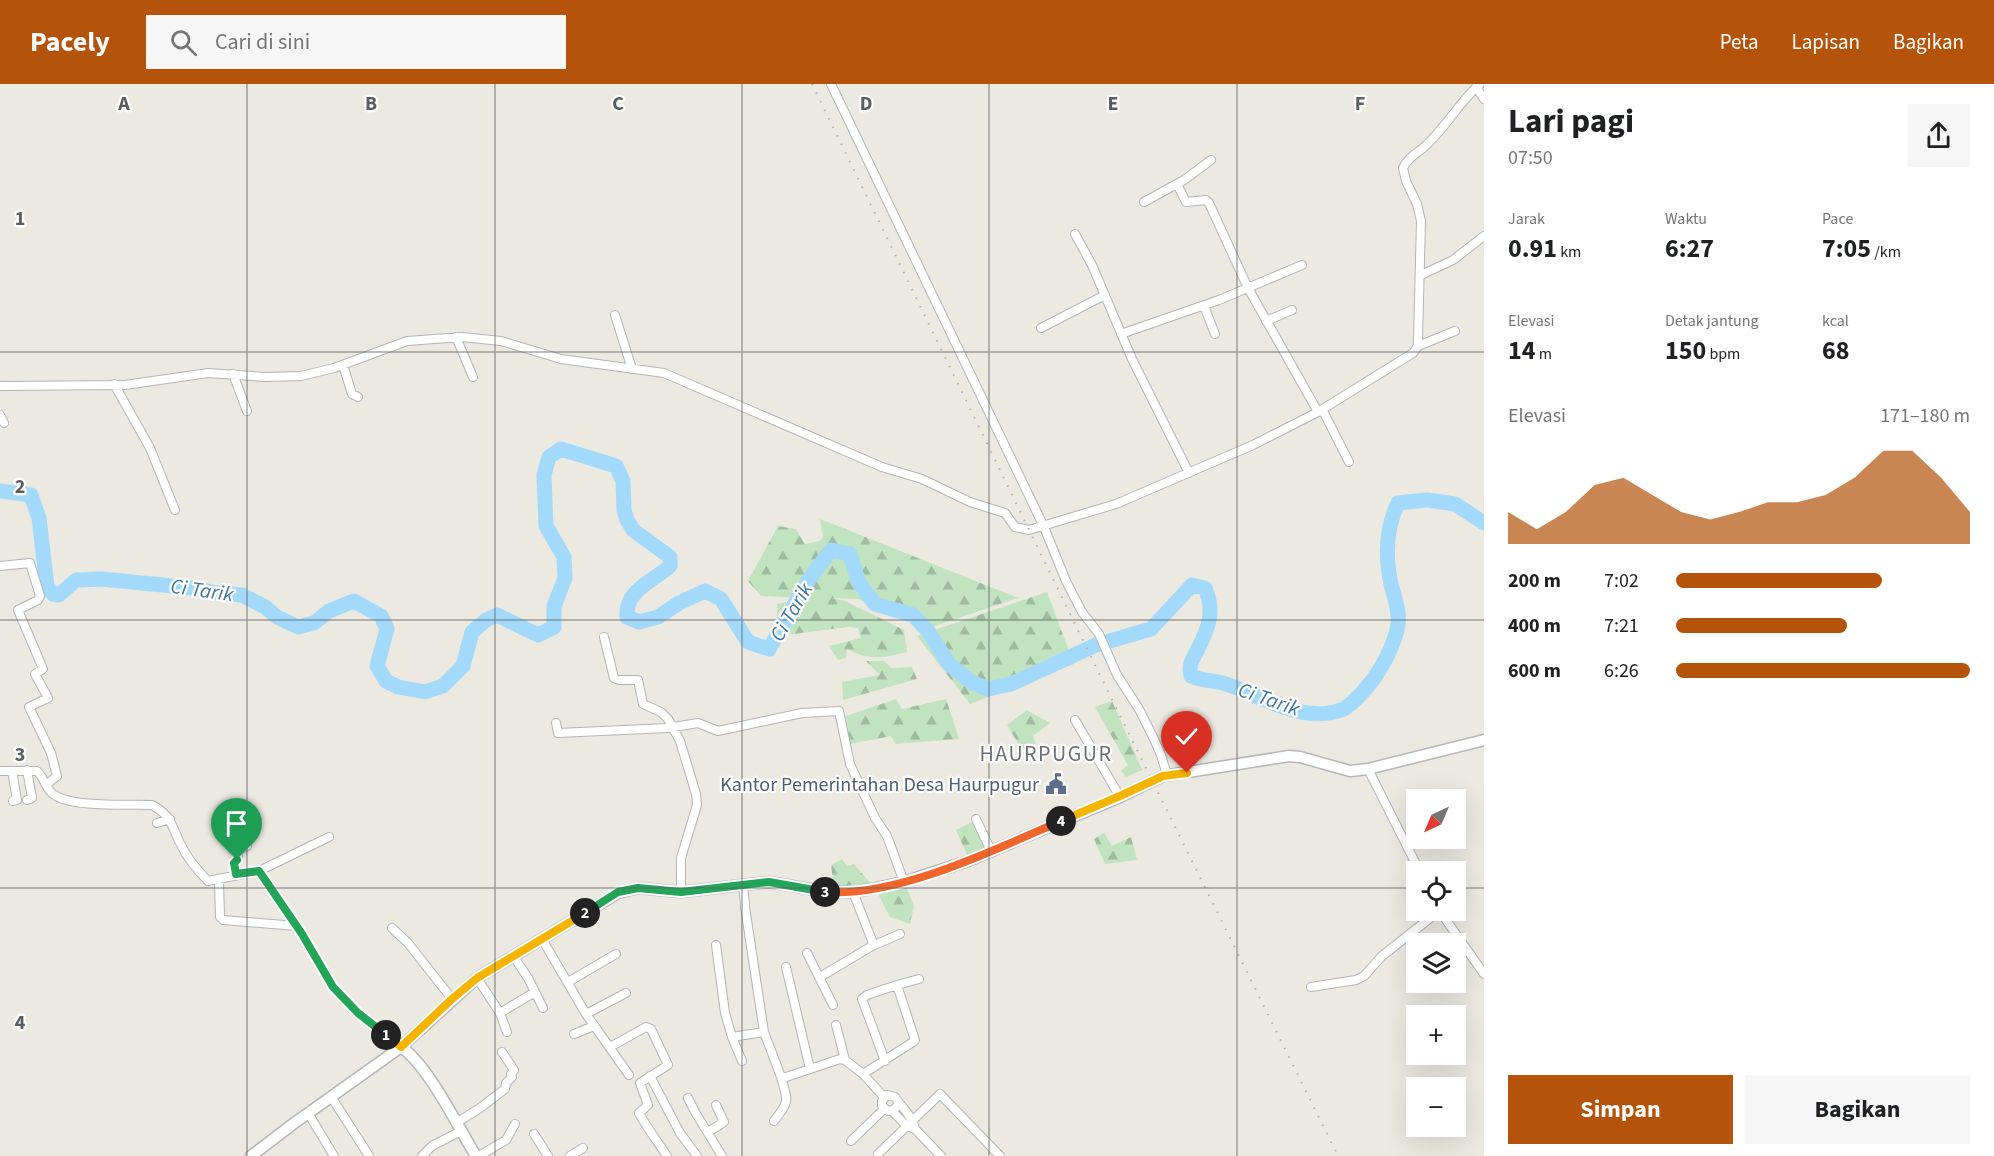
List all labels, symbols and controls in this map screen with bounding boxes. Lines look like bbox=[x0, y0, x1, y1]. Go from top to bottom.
search box bbox=[146, 15, 566, 69]
text: Pacely bbox=[30, 22, 110, 62]
icon: search bbox=[167, 26, 200, 59]
text: Cari di sini bbox=[215, 26, 310, 58]
text: Peta bbox=[1720, 27, 1759, 57]
text: Lapisan bbox=[1792, 27, 1860, 57]
text: Bagikan bbox=[1893, 27, 1964, 57]
text: A bbox=[117, 90, 130, 118]
text: B bbox=[365, 90, 377, 118]
text: C bbox=[612, 90, 624, 118]
text: D bbox=[860, 90, 872, 118]
text: E bbox=[1108, 90, 1118, 118]
text: F bbox=[1355, 90, 1365, 118]
text: Lari pagi bbox=[1508, 98, 1634, 145]
button: share bbox=[1907, 104, 1970, 167]
text: 07:50 bbox=[1508, 144, 1553, 172]
text: 1 bbox=[15, 205, 25, 233]
text: Jarak bbox=[1508, 208, 1545, 230]
text: Waktu bbox=[1665, 208, 1707, 230]
text: Pace bbox=[1822, 208, 1853, 230]
text: 0.91 bbox=[1508, 230, 1557, 267]
text: 6:27 bbox=[1665, 230, 1714, 267]
text: 7:05 bbox=[1822, 230, 1871, 267]
text: km bbox=[1557, 241, 1581, 263]
text: /km bbox=[1871, 241, 1901, 263]
text: Elevasi bbox=[1508, 310, 1554, 332]
text: Detak jantung bbox=[1665, 310, 1759, 332]
text: kcal bbox=[1822, 310, 1849, 332]
text: 14 bbox=[1508, 332, 1535, 369]
text: 150 bbox=[1665, 332, 1706, 369]
text: 68 bbox=[1822, 332, 1849, 369]
text: m bbox=[1535, 343, 1552, 365]
text: bpm bbox=[1706, 343, 1740, 365]
text: Elevasi bbox=[1508, 402, 1566, 430]
text: 171–180 m bbox=[1880, 402, 1970, 430]
text: 2 bbox=[15, 473, 25, 501]
text: 200 m bbox=[1508, 567, 1561, 595]
text: 7:02 bbox=[1604, 567, 1639, 595]
water label: Ci Tarik bbox=[169, 571, 236, 609]
water label: Ci Tarik bbox=[762, 576, 820, 647]
text: 400 m bbox=[1508, 612, 1561, 640]
text: 7:21 bbox=[1604, 612, 1639, 640]
text: 600 m bbox=[1508, 657, 1561, 685]
text: 6:26 bbox=[1604, 657, 1639, 685]
water label: Ci Tarik bbox=[1234, 675, 1305, 724]
pin bbox=[1161, 711, 1212, 773]
icon: check bbox=[1170, 720, 1203, 753]
district label: HAURPUGUR bbox=[979, 738, 1113, 770]
text: 3 bbox=[15, 741, 25, 769]
place label: Kantor Pemerintahan Desa Haurpugur bbox=[720, 771, 1039, 799]
public building icon: Kantor Pemerintahan Desa Haurpugur bbox=[1044, 772, 1068, 796]
north arrow bbox=[1406, 789, 1466, 849]
map controls bbox=[1406, 789, 1466, 1137]
pin bbox=[211, 798, 262, 860]
pin: 4 bbox=[1046, 806, 1076, 836]
icon: arrive bbox=[220, 807, 253, 840]
text: 4 bbox=[1057, 810, 1065, 832]
button: locate bbox=[1406, 861, 1466, 921]
pin: 3 bbox=[810, 877, 840, 907]
text: 3 bbox=[821, 881, 829, 903]
pin: 2 bbox=[570, 898, 600, 928]
text: 2 bbox=[581, 902, 589, 924]
button: layers bbox=[1406, 933, 1466, 993]
button: + bbox=[1406, 1005, 1466, 1065]
text: 4 bbox=[15, 1009, 26, 1037]
pin: 1 bbox=[371, 1020, 401, 1050]
text: 1 bbox=[382, 1024, 390, 1046]
button: Simpan bbox=[1508, 1075, 1733, 1144]
button: Bagikan bbox=[1745, 1075, 1970, 1144]
button: − bbox=[1406, 1077, 1466, 1137]

